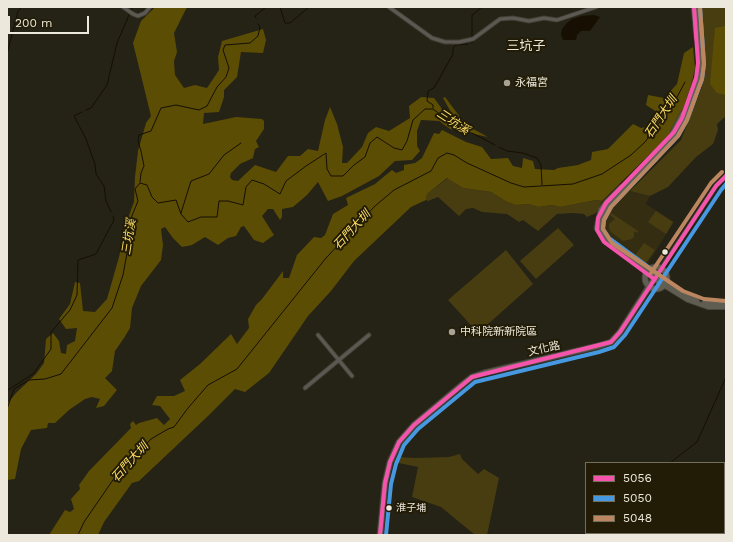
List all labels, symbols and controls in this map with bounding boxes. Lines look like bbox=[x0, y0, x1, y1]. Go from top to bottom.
scale bar bbox=[10, 8, 91, 34]
text: 200 m bbox=[15, 16, 52, 30]
district label: 三坑子 bbox=[507, 38, 545, 54]
place label: 永福宮 bbox=[515, 76, 548, 90]
marker: 永福宮 bbox=[502, 78, 512, 88]
water label: 石門大圳 bbox=[642, 93, 680, 141]
water label: 三坑溪 bbox=[434, 106, 472, 138]
water label: 石門大圳 bbox=[330, 208, 374, 252]
water label: 三坑溪 bbox=[119, 218, 139, 256]
unlabelled marker bbox=[660, 247, 670, 257]
place label: 中科院新新院區 bbox=[460, 325, 537, 339]
marker: 中科院新新院區 bbox=[447, 327, 457, 337]
street label: 文化路 bbox=[526, 339, 562, 359]
water label: 石門大圳 bbox=[109, 439, 151, 485]
legend bbox=[585, 462, 725, 534]
text: 5056 bbox=[623, 471, 652, 485]
text: 5050 bbox=[623, 491, 652, 505]
place label: 淮子埔 bbox=[396, 502, 426, 514]
marker: 淮子埔 bbox=[384, 503, 394, 513]
text: 5048 bbox=[623, 511, 652, 525]

